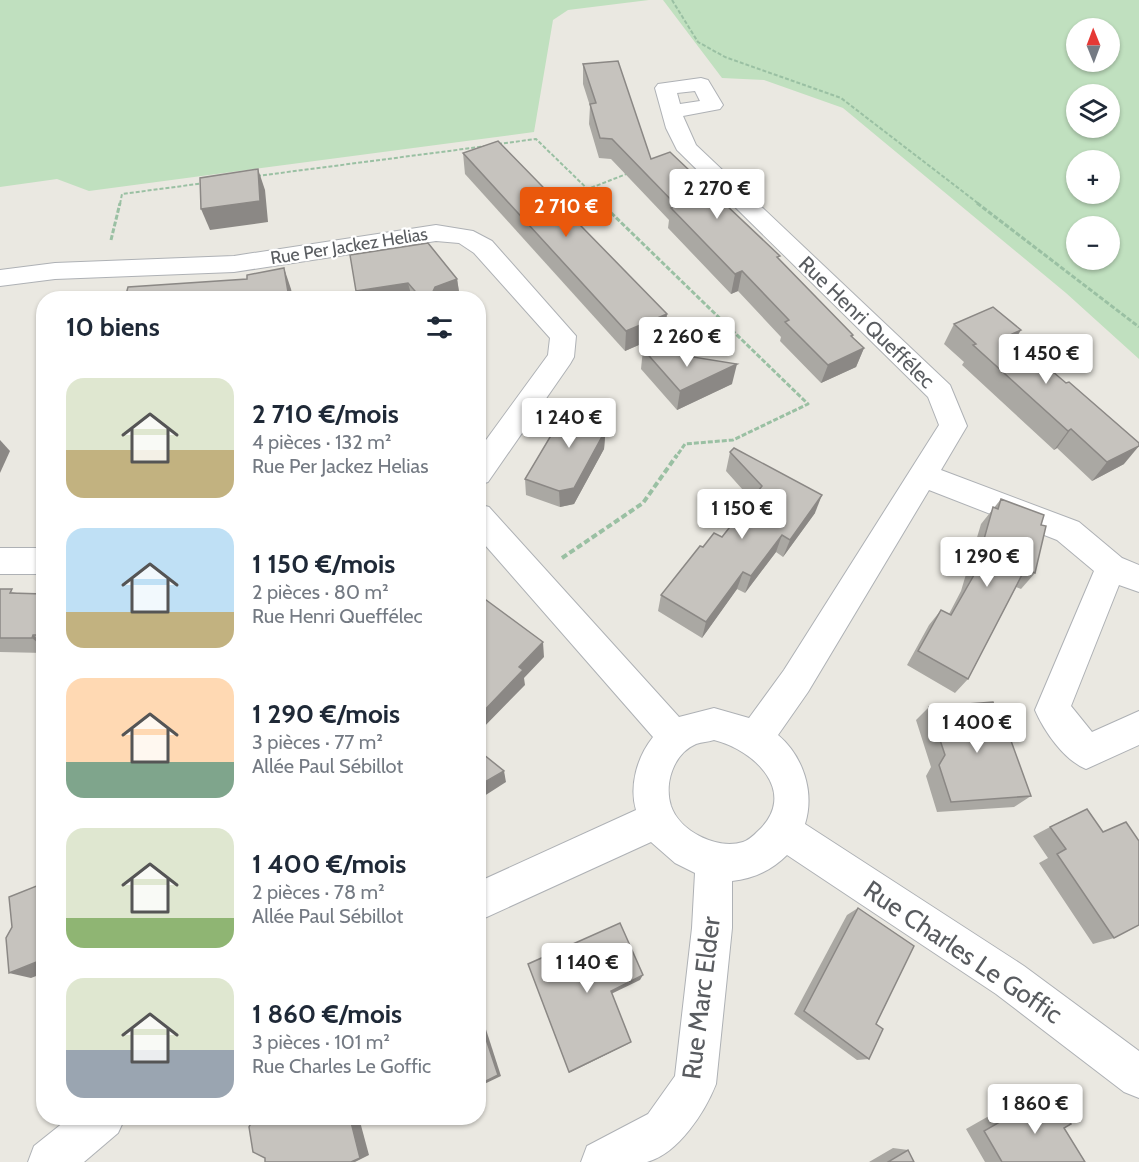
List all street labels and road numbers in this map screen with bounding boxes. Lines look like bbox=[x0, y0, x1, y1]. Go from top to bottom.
street label: Rue Per Jackez Helias bbox=[269, 223, 429, 269]
street label: Rue Henri Queffélec bbox=[794, 251, 940, 393]
street label: Rue Charles Le Goffic bbox=[858, 874, 1069, 1030]
street label: Rue Marc Elder bbox=[675, 914, 727, 1081]

